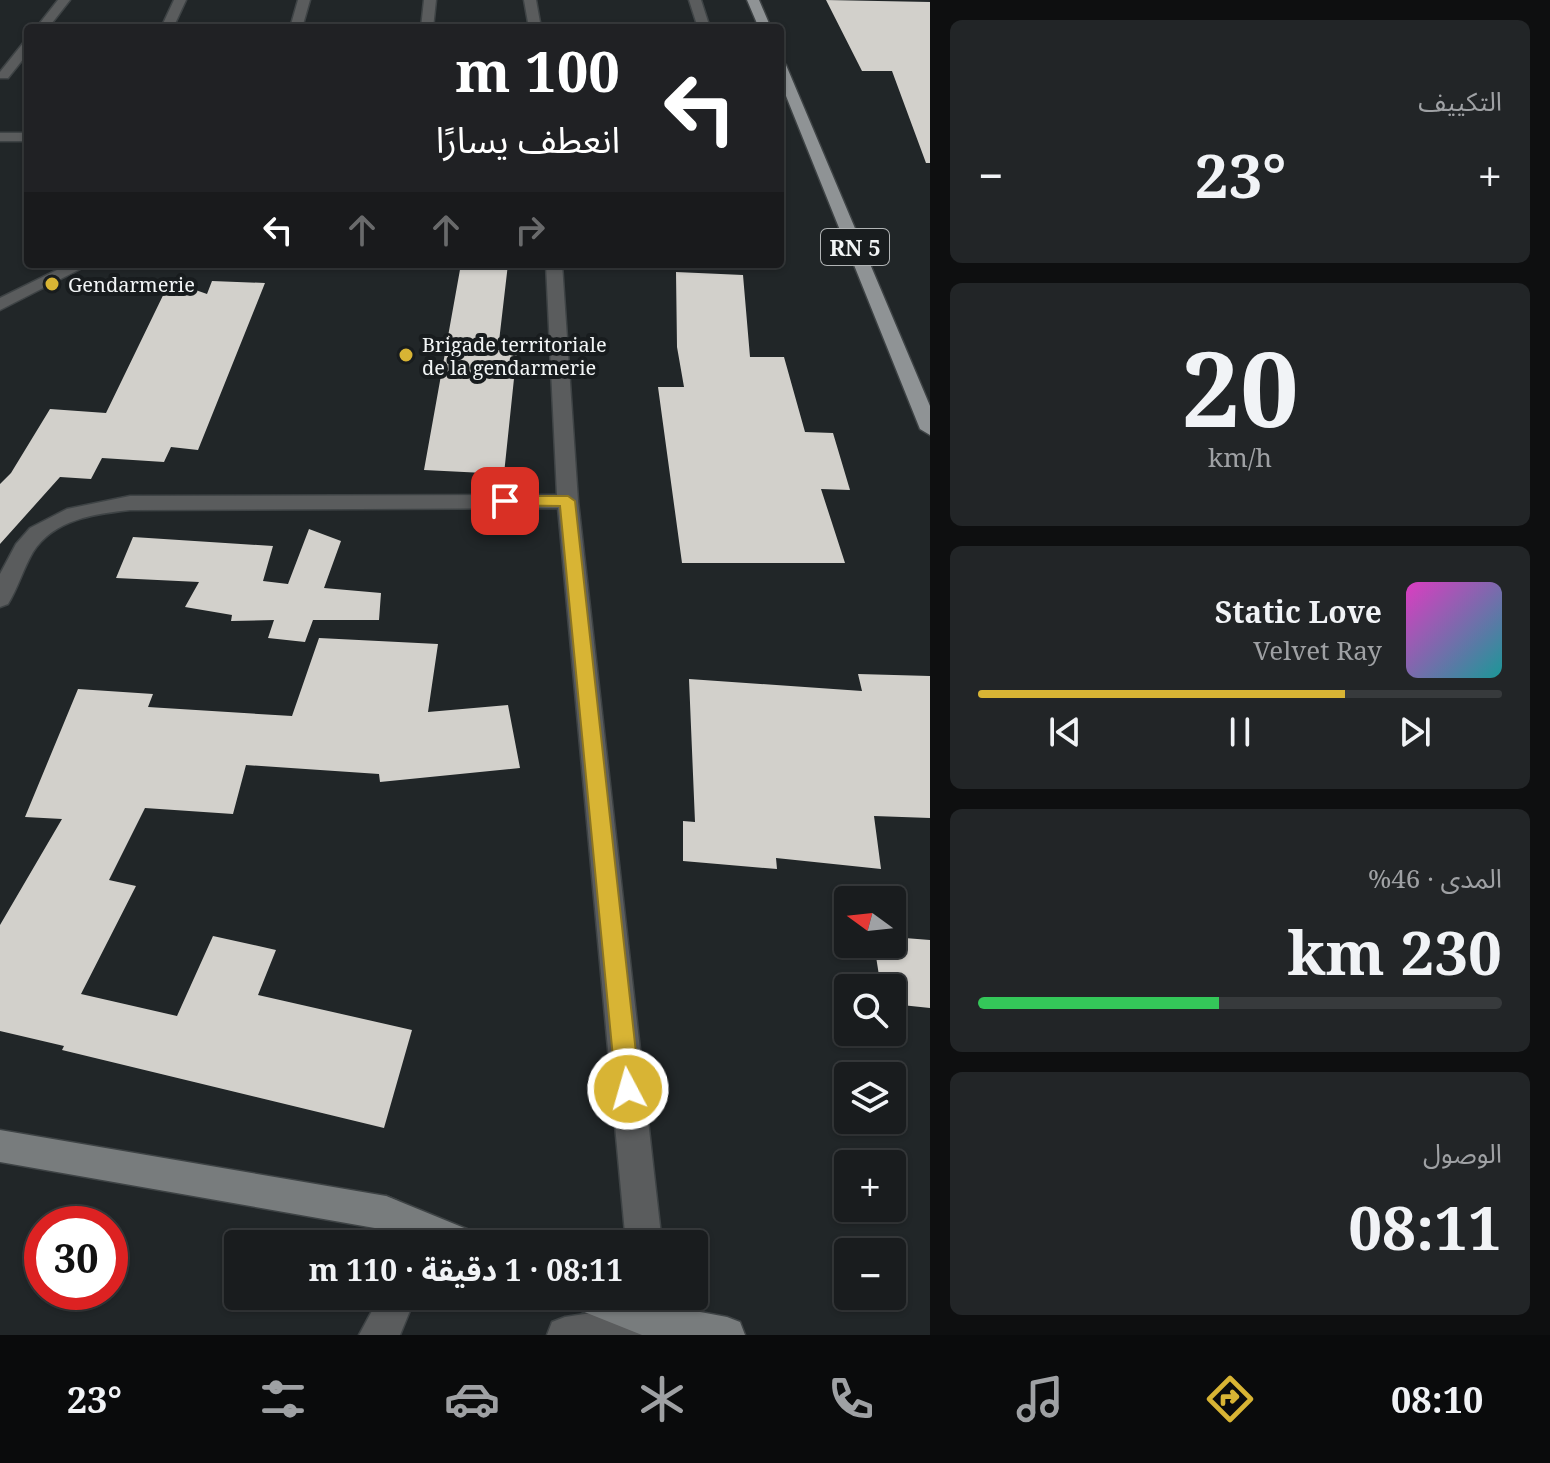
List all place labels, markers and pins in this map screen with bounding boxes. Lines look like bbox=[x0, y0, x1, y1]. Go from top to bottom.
place label: Gendarmerie bbox=[68, 271, 195, 298]
marker: Gendarmerie bbox=[43, 275, 61, 293]
place label: Brigade territoriale de la gendarmerie bbox=[422, 331, 607, 381]
marker: Brigade territoriale de la gendarmerie bbox=[397, 346, 415, 364]
pin bbox=[471, 467, 539, 535]

